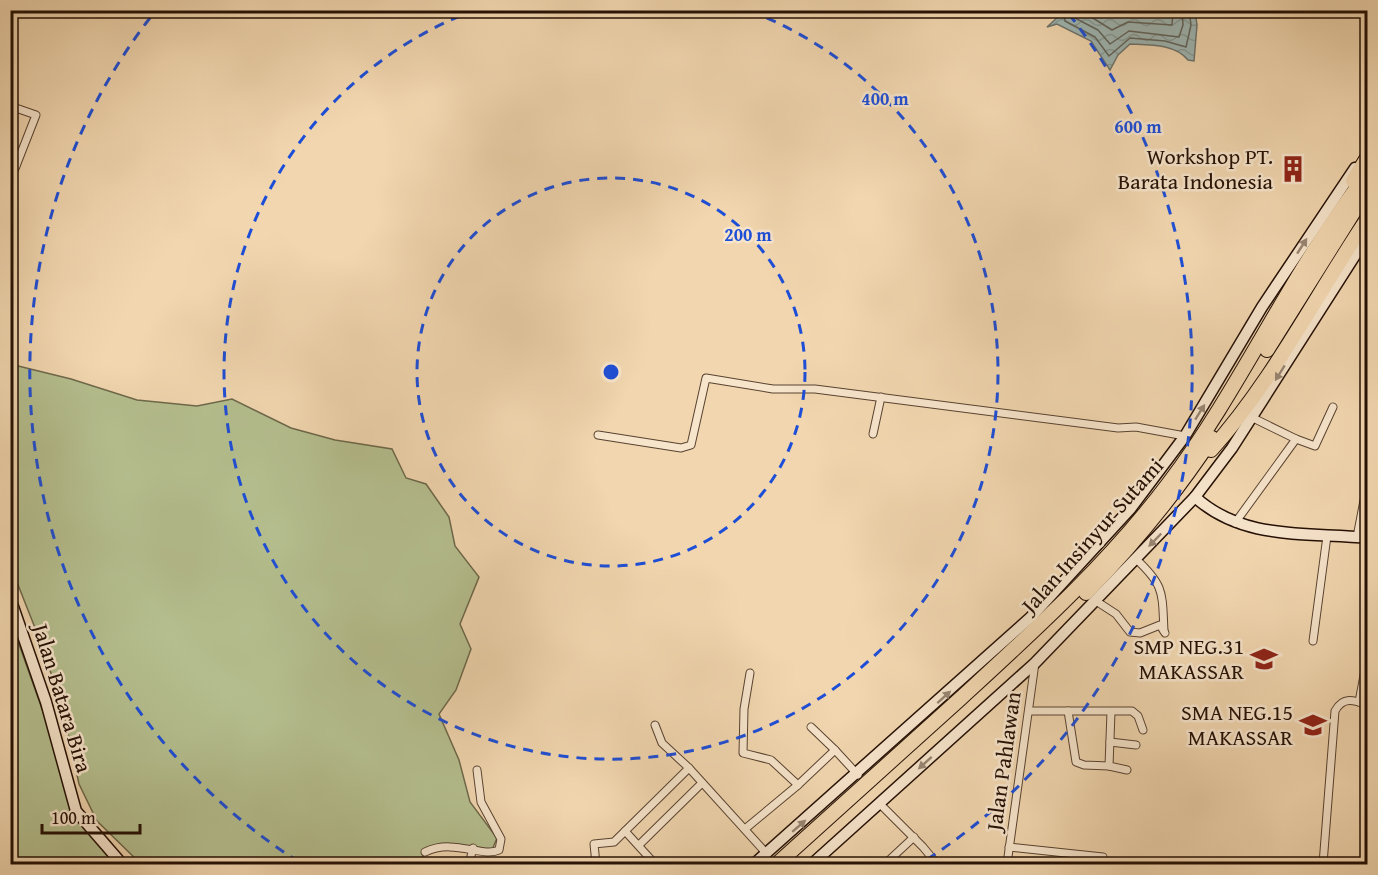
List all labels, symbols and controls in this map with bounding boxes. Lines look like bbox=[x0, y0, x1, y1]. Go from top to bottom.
text: 400 m bbox=[861, 85, 909, 112]
text: 600 m bbox=[1114, 113, 1162, 140]
place label: Workshop PT. Barata Indonesia bbox=[1118, 140, 1274, 197]
building icon: Workshop PT. Barata Indonesia bbox=[1278, 154, 1308, 184]
text: 200 m bbox=[724, 221, 772, 248]
one-way arrow bbox=[1296, 238, 1307, 254]
centre of rings bbox=[601, 362, 621, 382]
one-way arrow bbox=[1275, 365, 1286, 381]
one-way arrow bbox=[1194, 404, 1205, 420]
street label: Jalan Insinyur Sutami bbox=[1011, 450, 1171, 622]
one-way arrow bbox=[1148, 532, 1162, 546]
street label: Jalan Batara Bira bbox=[24, 617, 101, 777]
place label: SMP NEG.31 MAKASSAR bbox=[1134, 630, 1244, 687]
school or university icon: SMP NEG.31 MAKASSAR bbox=[1249, 644, 1279, 674]
street label: Jalan Pahlawan bbox=[977, 689, 1029, 836]
one-way arrow bbox=[936, 691, 951, 704]
place label: SMA NEG.15 MAKASSAR bbox=[1181, 696, 1293, 753]
school or university icon: SMA NEG.15 MAKASSAR bbox=[1298, 710, 1328, 740]
one-way arrow bbox=[917, 756, 932, 770]
scale bar bbox=[42, 797, 140, 835]
text: 100 m bbox=[51, 804, 96, 831]
one-way arrow bbox=[791, 820, 806, 833]

